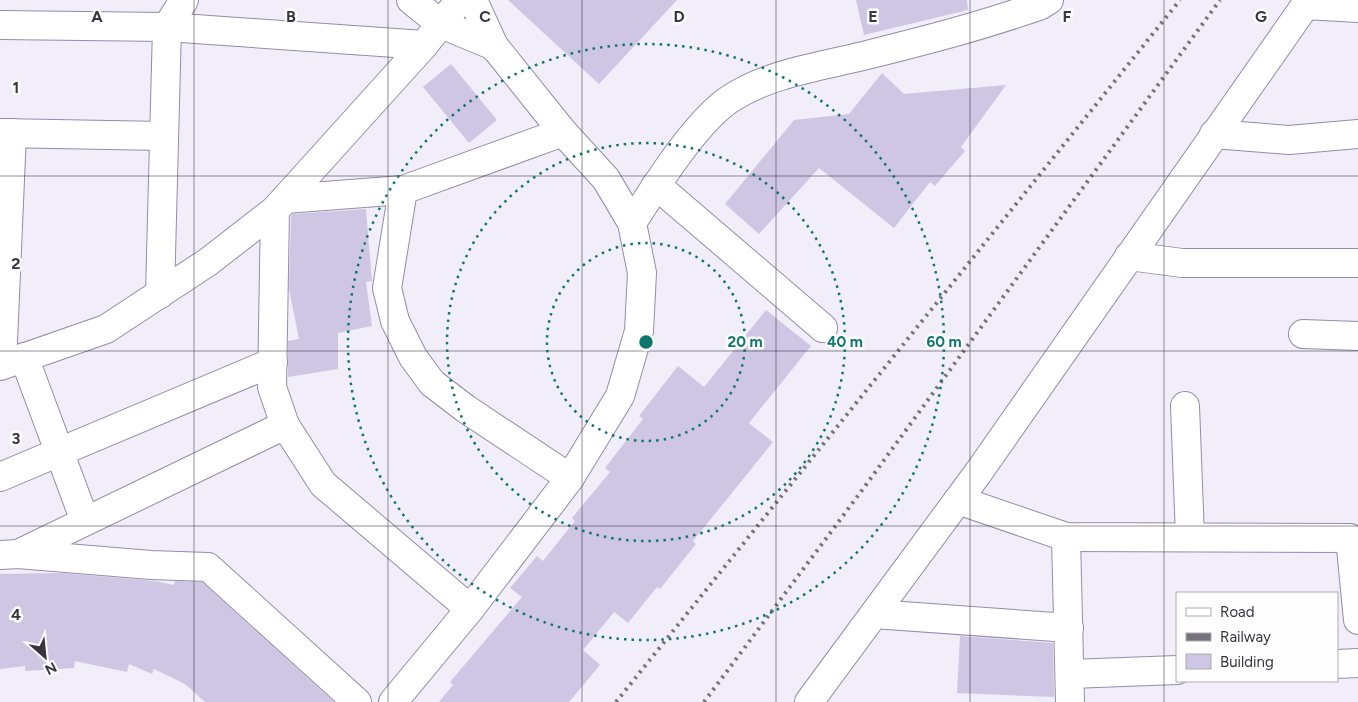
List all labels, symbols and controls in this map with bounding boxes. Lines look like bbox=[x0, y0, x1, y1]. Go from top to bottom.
text: A bbox=[91, 7, 103, 26]
text: B bbox=[286, 7, 296, 26]
text: C bbox=[479, 7, 491, 26]
text: D bbox=[673, 7, 685, 26]
text: E bbox=[868, 7, 878, 26]
text: F bbox=[1063, 7, 1072, 26]
text: G bbox=[1255, 7, 1267, 26]
text: 1 bbox=[13, 78, 19, 97]
text: 2 bbox=[11, 254, 21, 273]
centre of rings bbox=[637, 333, 655, 351]
text: 20 m bbox=[727, 333, 763, 351]
text: 40 m bbox=[827, 333, 863, 351]
text: 60 m bbox=[926, 333, 962, 351]
text: 3 bbox=[12, 429, 21, 448]
legend bbox=[1176, 592, 1338, 682]
text: Road bbox=[1220, 603, 1255, 621]
text: 4 bbox=[11, 605, 21, 624]
text: Railway bbox=[1220, 628, 1271, 646]
north arrow bbox=[20, 632, 70, 682]
text: Building bbox=[1220, 653, 1274, 671]
text: N bbox=[42, 658, 59, 678]

